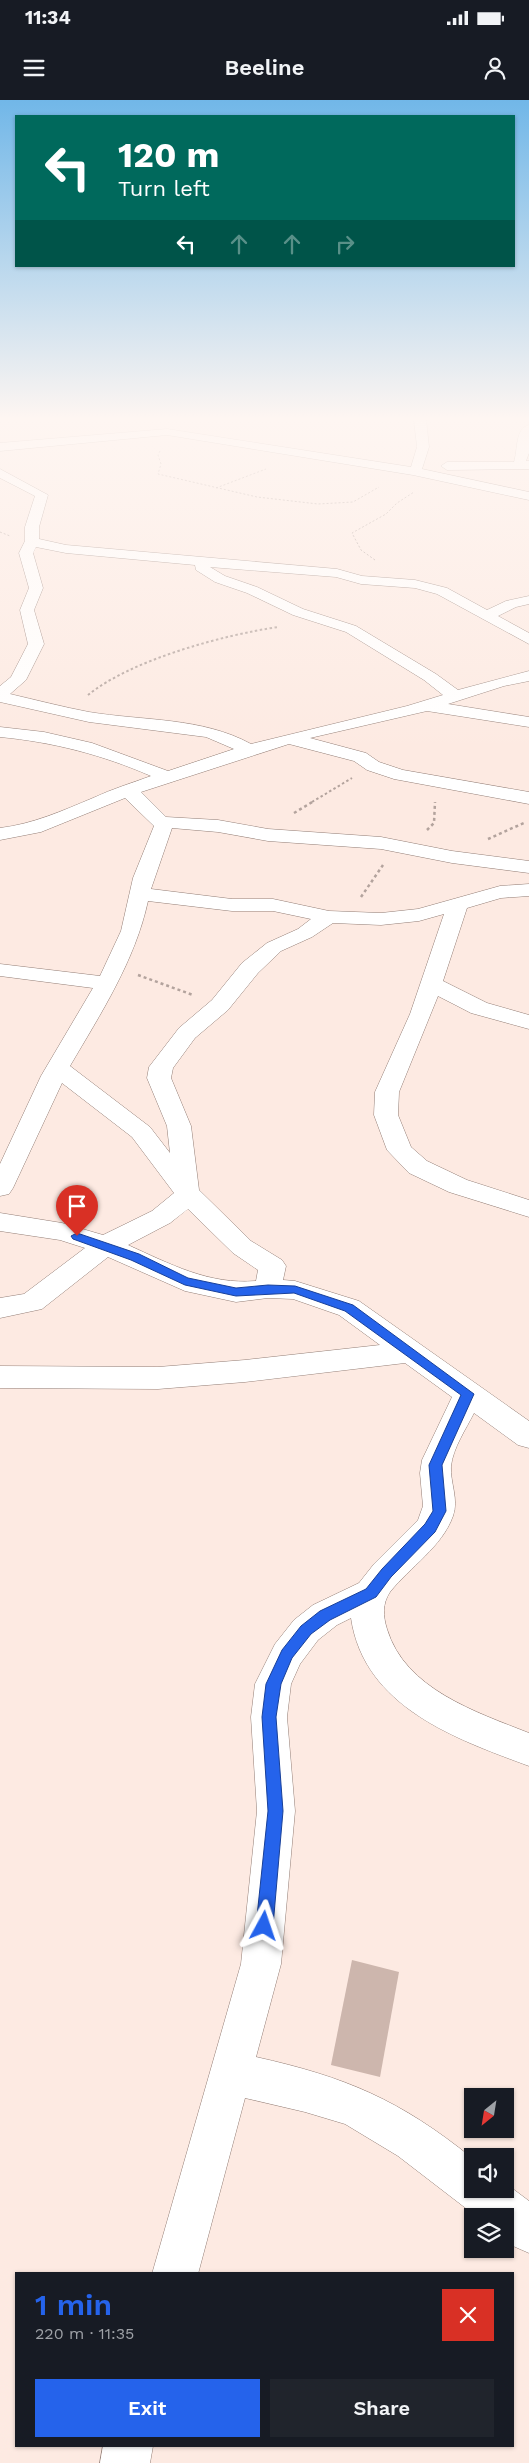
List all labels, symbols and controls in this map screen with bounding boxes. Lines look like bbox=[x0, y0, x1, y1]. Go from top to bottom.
text: 11:34 bbox=[25, 6, 71, 29]
icon: menu bbox=[20, 54, 48, 82]
icon: person bbox=[481, 54, 509, 82]
text: Beeline bbox=[225, 55, 304, 80]
text: 120 m bbox=[118, 134, 219, 176]
icon: left bbox=[35, 135, 100, 200]
text: Turn left bbox=[118, 176, 210, 201]
icon: left bbox=[172, 230, 200, 258]
icon: ahead bbox=[225, 230, 253, 258]
icon: ahead bbox=[278, 230, 306, 258]
icon: right bbox=[331, 230, 359, 258]
pin bbox=[56, 1185, 98, 1236]
icon: arrive bbox=[63, 1192, 91, 1220]
position arrow bbox=[237, 1899, 289, 1951]
north arrow bbox=[464, 2088, 514, 2138]
map controls bbox=[464, 2088, 514, 2258]
button: sound bbox=[464, 2148, 514, 2198]
button: layers bbox=[464, 2208, 514, 2258]
text: 1 min bbox=[35, 2287, 112, 2322]
button: close bbox=[442, 2289, 494, 2341]
text: 220 m · 11:35 bbox=[35, 2324, 134, 2343]
button: Exit bbox=[35, 2379, 260, 2437]
button: Share bbox=[270, 2379, 494, 2437]

